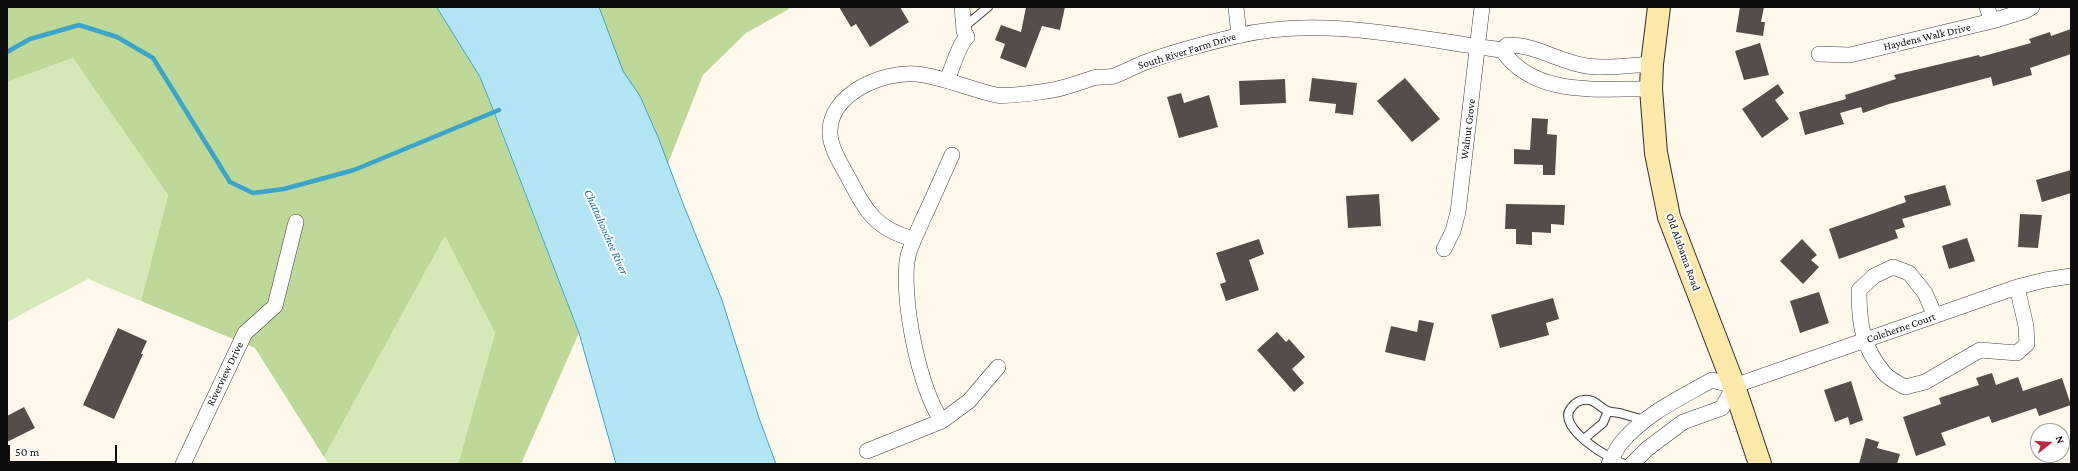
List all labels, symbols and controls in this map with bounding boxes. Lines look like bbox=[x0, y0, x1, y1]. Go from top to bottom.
street label: Haydens Walk Drive bbox=[1882, 21, 1972, 53]
street label: South River Farm Drive bbox=[1136, 30, 1238, 72]
street label: Walnut Grove bbox=[1458, 98, 1478, 160]
water label: Chattahoochee River bbox=[581, 187, 631, 277]
street label: Old Alabama Road bbox=[1663, 212, 1703, 292]
street label: Coleherne Court bbox=[1865, 310, 1937, 346]
street label: Riverview Drive bbox=[204, 340, 246, 408]
north arrow bbox=[2030, 423, 2070, 463]
text: N bbox=[2054, 434, 2067, 445]
scale bar bbox=[10, 437, 119, 463]
text: 50 m bbox=[15, 445, 39, 459]

